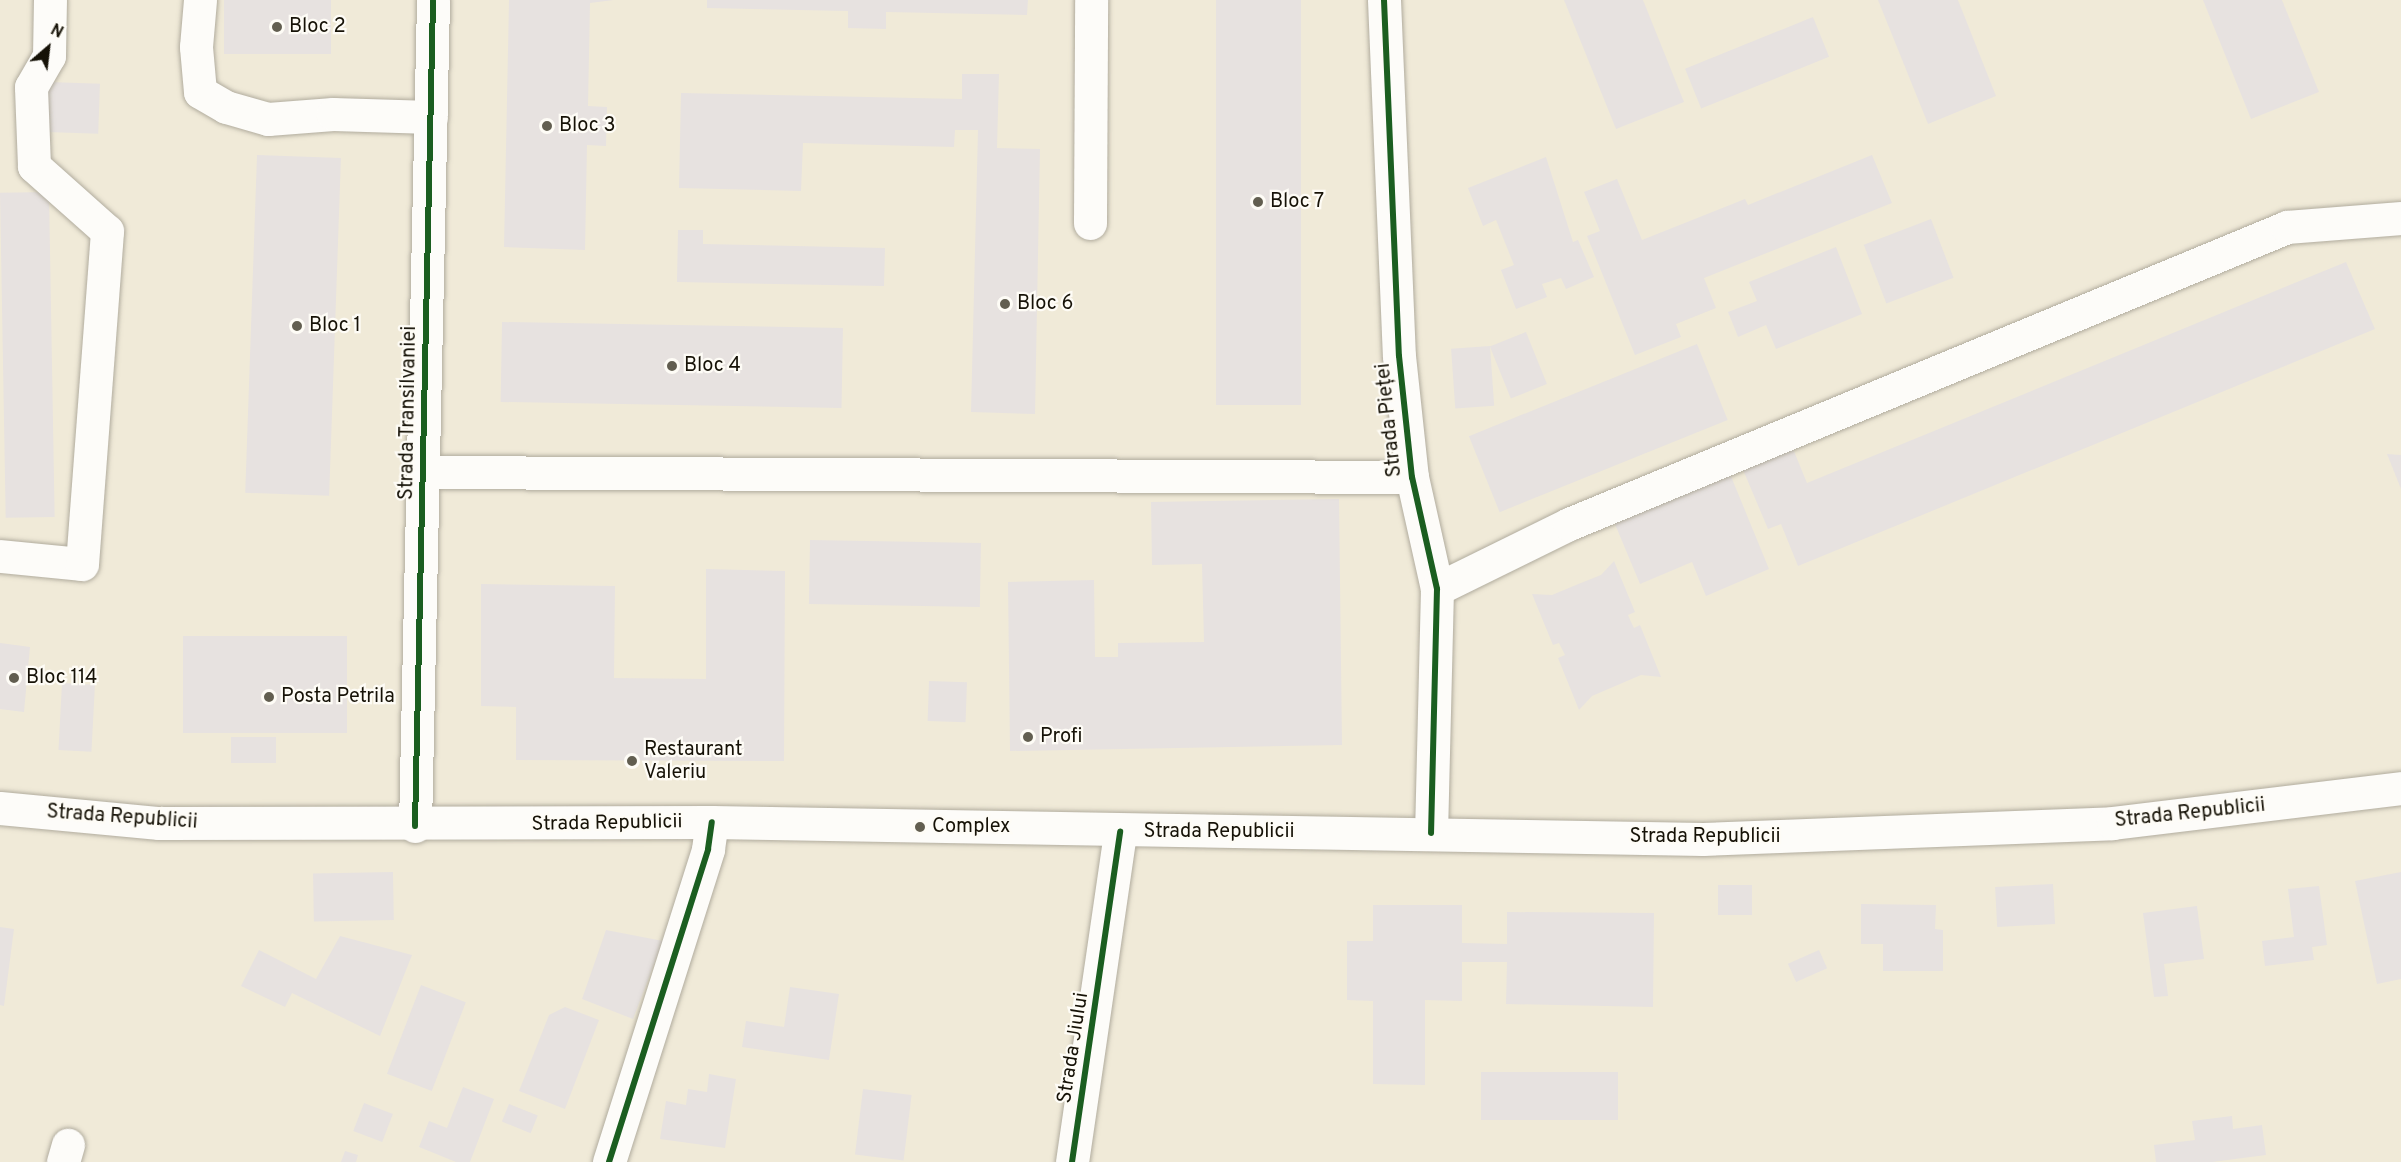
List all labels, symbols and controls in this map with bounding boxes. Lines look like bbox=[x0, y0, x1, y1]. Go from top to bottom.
place label: Bloc 2 bbox=[289, 15, 346, 39]
north arrow bbox=[18, 18, 78, 78]
marker: Bloc 2 bbox=[270, 20, 284, 34]
text: N bbox=[47, 21, 66, 44]
place label: Bloc 3 bbox=[559, 114, 616, 138]
marker: Bloc 3 bbox=[540, 119, 554, 133]
place label: Bloc 7 bbox=[1270, 190, 1325, 214]
marker: Bloc 7 bbox=[1251, 195, 1265, 209]
place label: Bloc 6 bbox=[1017, 292, 1073, 316]
marker: Bloc 6 bbox=[998, 297, 1012, 311]
place label: Bloc 1 bbox=[309, 314, 361, 338]
marker: Bloc 1 bbox=[290, 319, 304, 333]
street label: Strada Transilvaniei bbox=[395, 325, 423, 501]
place label: Bloc 4 bbox=[684, 354, 741, 378]
marker: Bloc 4 bbox=[665, 359, 679, 373]
street label: Strada Pieței bbox=[1372, 362, 1408, 478]
place label: Bloc 114 bbox=[26, 666, 97, 690]
marker: Bloc 114 bbox=[7, 671, 21, 685]
place label: Posta Petrila bbox=[281, 685, 395, 709]
marker: Posta Petrila bbox=[262, 690, 276, 704]
place label: Profi bbox=[1040, 725, 1083, 749]
marker: Profi bbox=[1021, 730, 1035, 744]
place label: Restaurant Valeriu bbox=[644, 738, 742, 785]
marker: Restaurant Valeriu bbox=[625, 754, 639, 768]
street label: Strada Republicii bbox=[2114, 794, 2266, 834]
street label: Strada Republicii bbox=[46, 801, 198, 835]
street label: Strada Republicii bbox=[531, 811, 683, 837]
place label: Complex bbox=[932, 815, 1010, 839]
marker: Complex bbox=[913, 820, 927, 834]
street label: Strada Republicii bbox=[1143, 820, 1295, 844]
street label: Strada Republicii bbox=[1629, 825, 1781, 849]
street label: Strada Jiului bbox=[1053, 991, 1095, 1105]

